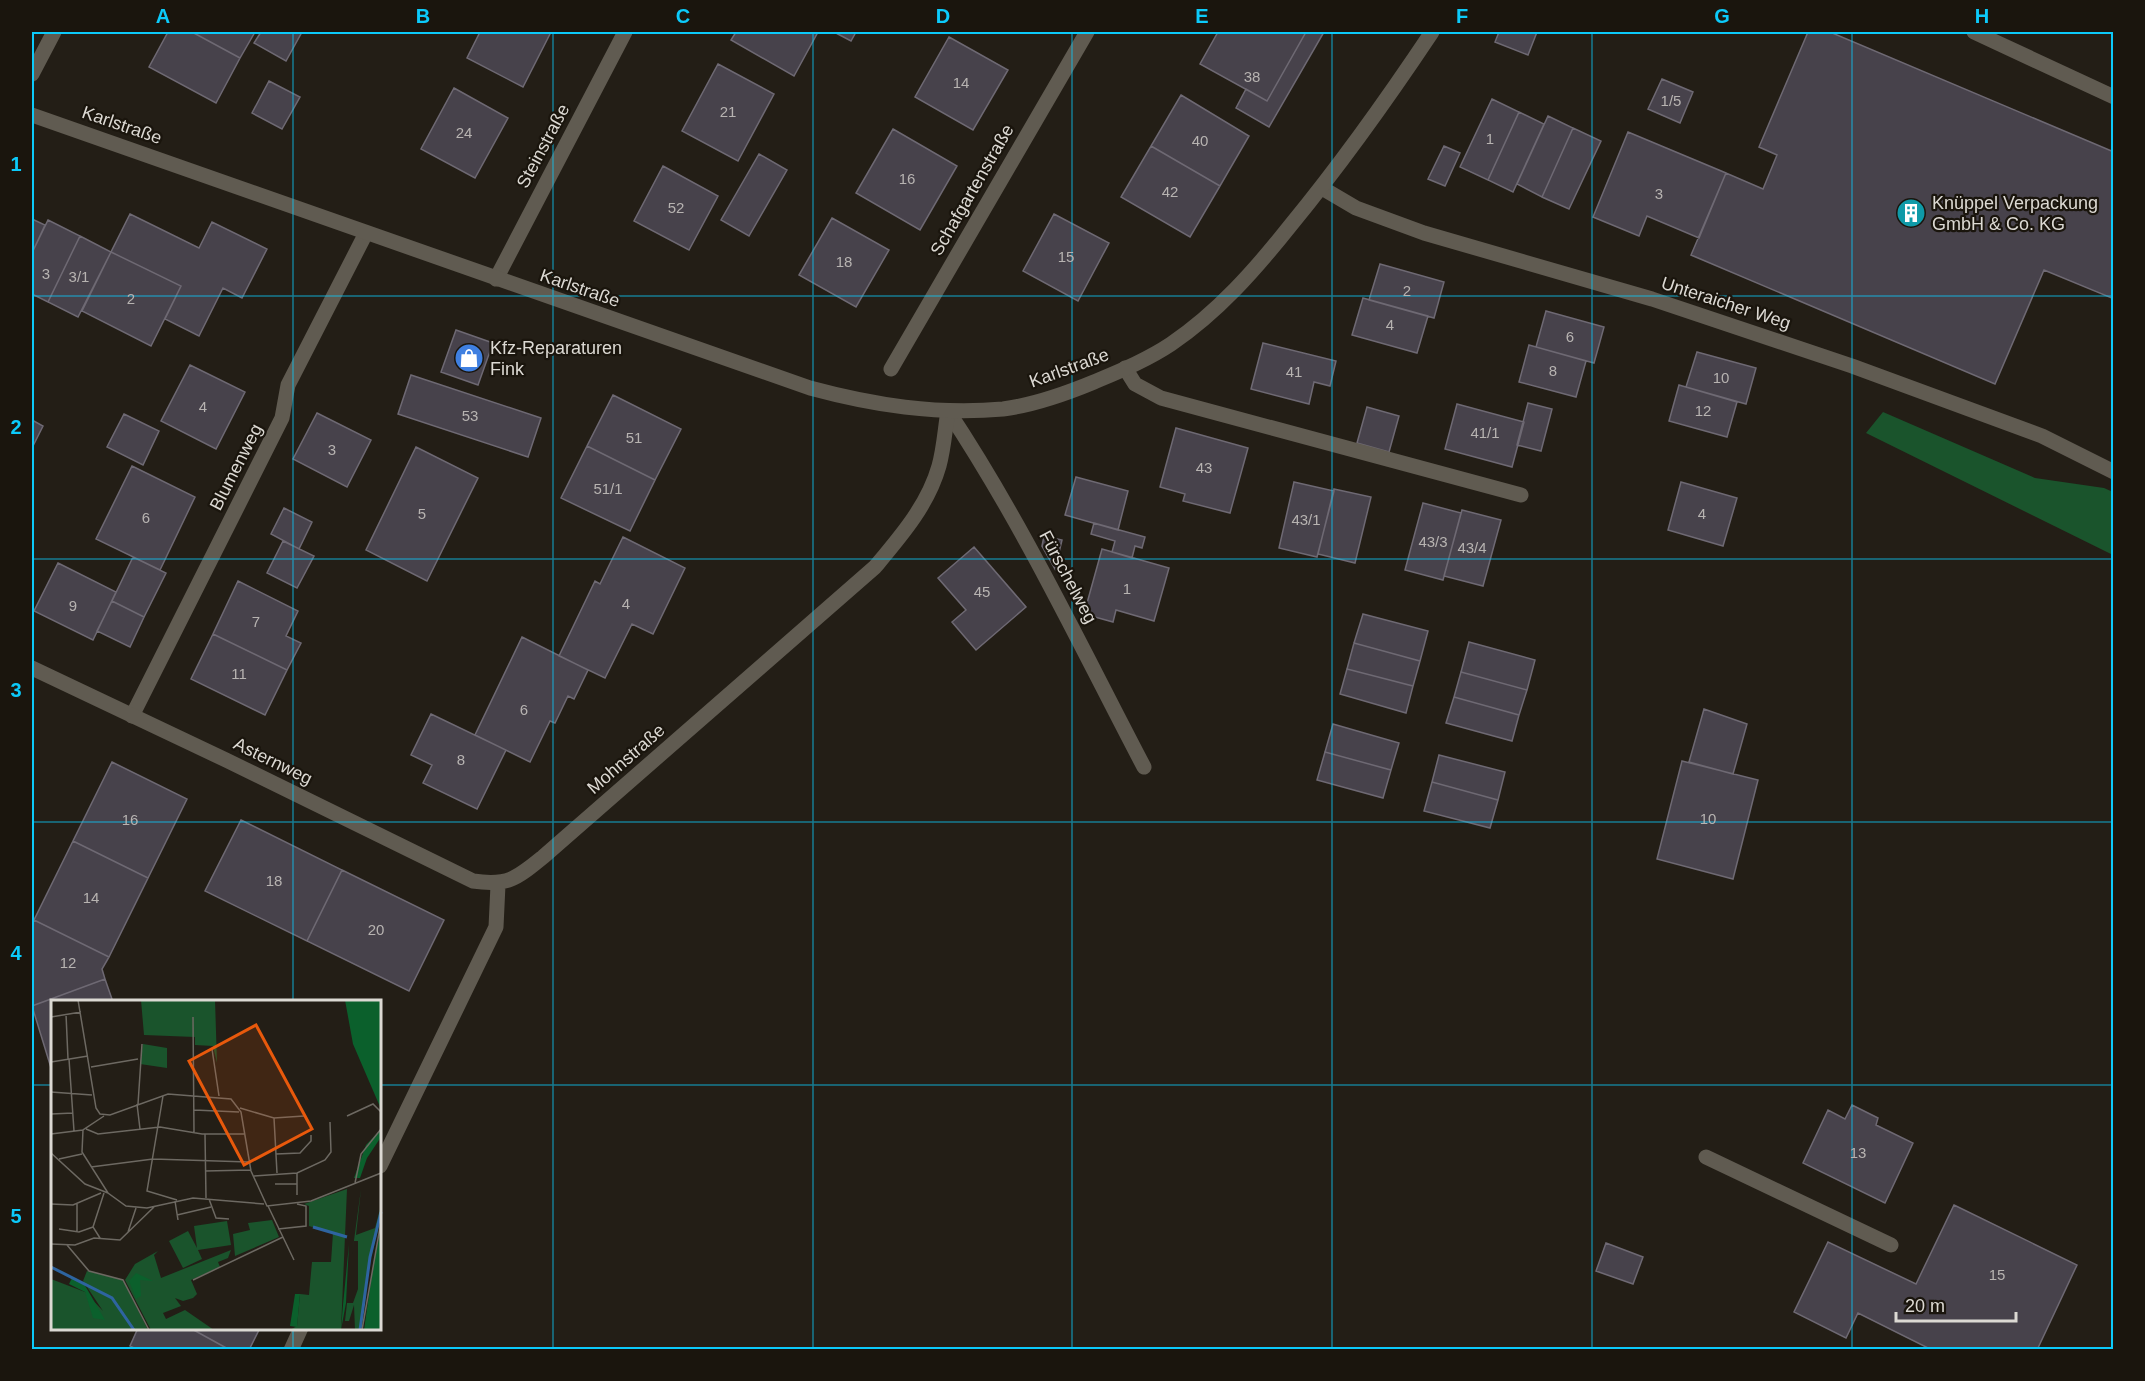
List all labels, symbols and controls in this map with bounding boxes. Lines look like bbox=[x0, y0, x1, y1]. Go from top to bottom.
text: A bbox=[156, 5, 170, 27]
text: B bbox=[416, 5, 430, 27]
text: C bbox=[676, 5, 690, 27]
text: D bbox=[936, 5, 950, 27]
text: E bbox=[1195, 5, 1209, 27]
text: F bbox=[1456, 5, 1468, 27]
text: G bbox=[1714, 5, 1730, 27]
text: H bbox=[1975, 5, 1989, 27]
house number: 38 bbox=[1244, 68, 1260, 85]
house number: 14 bbox=[953, 74, 969, 91]
house number: 1/5 bbox=[1661, 92, 1681, 109]
street label: Steinstraße bbox=[513, 101, 573, 191]
street label: Karlstraße bbox=[79, 102, 165, 148]
house number: 21 bbox=[720, 103, 736, 120]
street label: Schafgartenstraße bbox=[926, 121, 1018, 259]
house number: 24 bbox=[456, 124, 472, 141]
house number: 1 bbox=[1486, 130, 1494, 147]
house number: 40 bbox=[1192, 132, 1208, 149]
text: 1 bbox=[10, 153, 22, 175]
house number: 16 bbox=[899, 170, 915, 187]
house number: 42 bbox=[1162, 183, 1178, 200]
house number: 3 bbox=[1655, 185, 1663, 202]
place label: Knüppel Verpackung GmbH & Co. KG bbox=[1932, 193, 2098, 234]
building icon: Knüppel Verpackung GmbH & Co. KG bbox=[1895, 197, 1927, 229]
house number: 52 bbox=[668, 199, 684, 216]
house number: 15 bbox=[1058, 248, 1074, 265]
house number: 18 bbox=[836, 253, 852, 270]
house number: 3 bbox=[42, 265, 50, 282]
street label: Karlstraße bbox=[537, 265, 623, 311]
house number: 3/1 bbox=[69, 268, 89, 285]
street label: Unteraicher Weg bbox=[1659, 273, 1793, 333]
house number: 2 bbox=[1403, 282, 1411, 299]
house number: 2 bbox=[127, 290, 135, 307]
house number: 4 bbox=[1386, 316, 1394, 333]
house number: 6 bbox=[1566, 328, 1574, 345]
place label: Kfz-Reparaturen Fink bbox=[490, 338, 622, 379]
shop icon: Kfz-Reparaturen Fink bbox=[453, 342, 485, 374]
street label: Karlstraße bbox=[1027, 344, 1111, 392]
house number: 8 bbox=[1549, 362, 1557, 379]
house number: 41 bbox=[1286, 363, 1302, 380]
house number: 10 bbox=[1713, 369, 1729, 386]
house number: 4 bbox=[199, 398, 207, 415]
house number: 12 bbox=[1695, 402, 1711, 419]
house number: 53 bbox=[462, 407, 478, 424]
text: 2 bbox=[10, 416, 22, 438]
street label: Blumenweg bbox=[206, 421, 266, 513]
house number: 41/1 bbox=[1470, 424, 1500, 441]
house number: 51 bbox=[626, 429, 642, 446]
house number: 3 bbox=[328, 441, 336, 458]
house number: 43 bbox=[1196, 459, 1212, 476]
house number: 51/1 bbox=[593, 480, 623, 497]
house number: 5 bbox=[418, 505, 426, 522]
house number: 4 bbox=[1698, 505, 1706, 522]
house number: 6 bbox=[142, 509, 150, 526]
house number: 43/1 bbox=[1291, 511, 1321, 528]
street label: Fürschelweg bbox=[1035, 527, 1101, 627]
house number: 43/3 bbox=[1418, 533, 1448, 550]
house number: 43/4 bbox=[1457, 539, 1487, 556]
house number: 1 bbox=[1123, 580, 1131, 597]
house number: 45 bbox=[974, 583, 990, 600]
house number: 4 bbox=[622, 595, 630, 612]
house number: 9 bbox=[69, 597, 77, 614]
house number: 7 bbox=[252, 613, 260, 630]
house number: 11 bbox=[231, 665, 247, 682]
text: 3 bbox=[10, 679, 22, 701]
house number: 6 bbox=[520, 701, 528, 718]
street label: Mohnstraße bbox=[583, 720, 669, 798]
street label: Asternweg bbox=[230, 733, 316, 789]
house number: 8 bbox=[457, 751, 465, 768]
house number: 10 bbox=[1700, 810, 1716, 827]
house number: 16 bbox=[122, 811, 138, 828]
house number: 18 bbox=[266, 872, 282, 889]
house number: 14 bbox=[83, 889, 99, 906]
house number: 20 bbox=[368, 921, 384, 938]
text: 4 bbox=[10, 942, 22, 964]
house number: 12 bbox=[60, 954, 76, 971]
inset map bbox=[51, 1000, 381, 1330]
house number: 13 bbox=[1850, 1144, 1866, 1161]
text: 5 bbox=[10, 1205, 22, 1227]
house number: 15 bbox=[1989, 1266, 2005, 1283]
scale bar bbox=[1896, 1285, 2016, 1323]
text: 20 m bbox=[1905, 1296, 1945, 1316]

